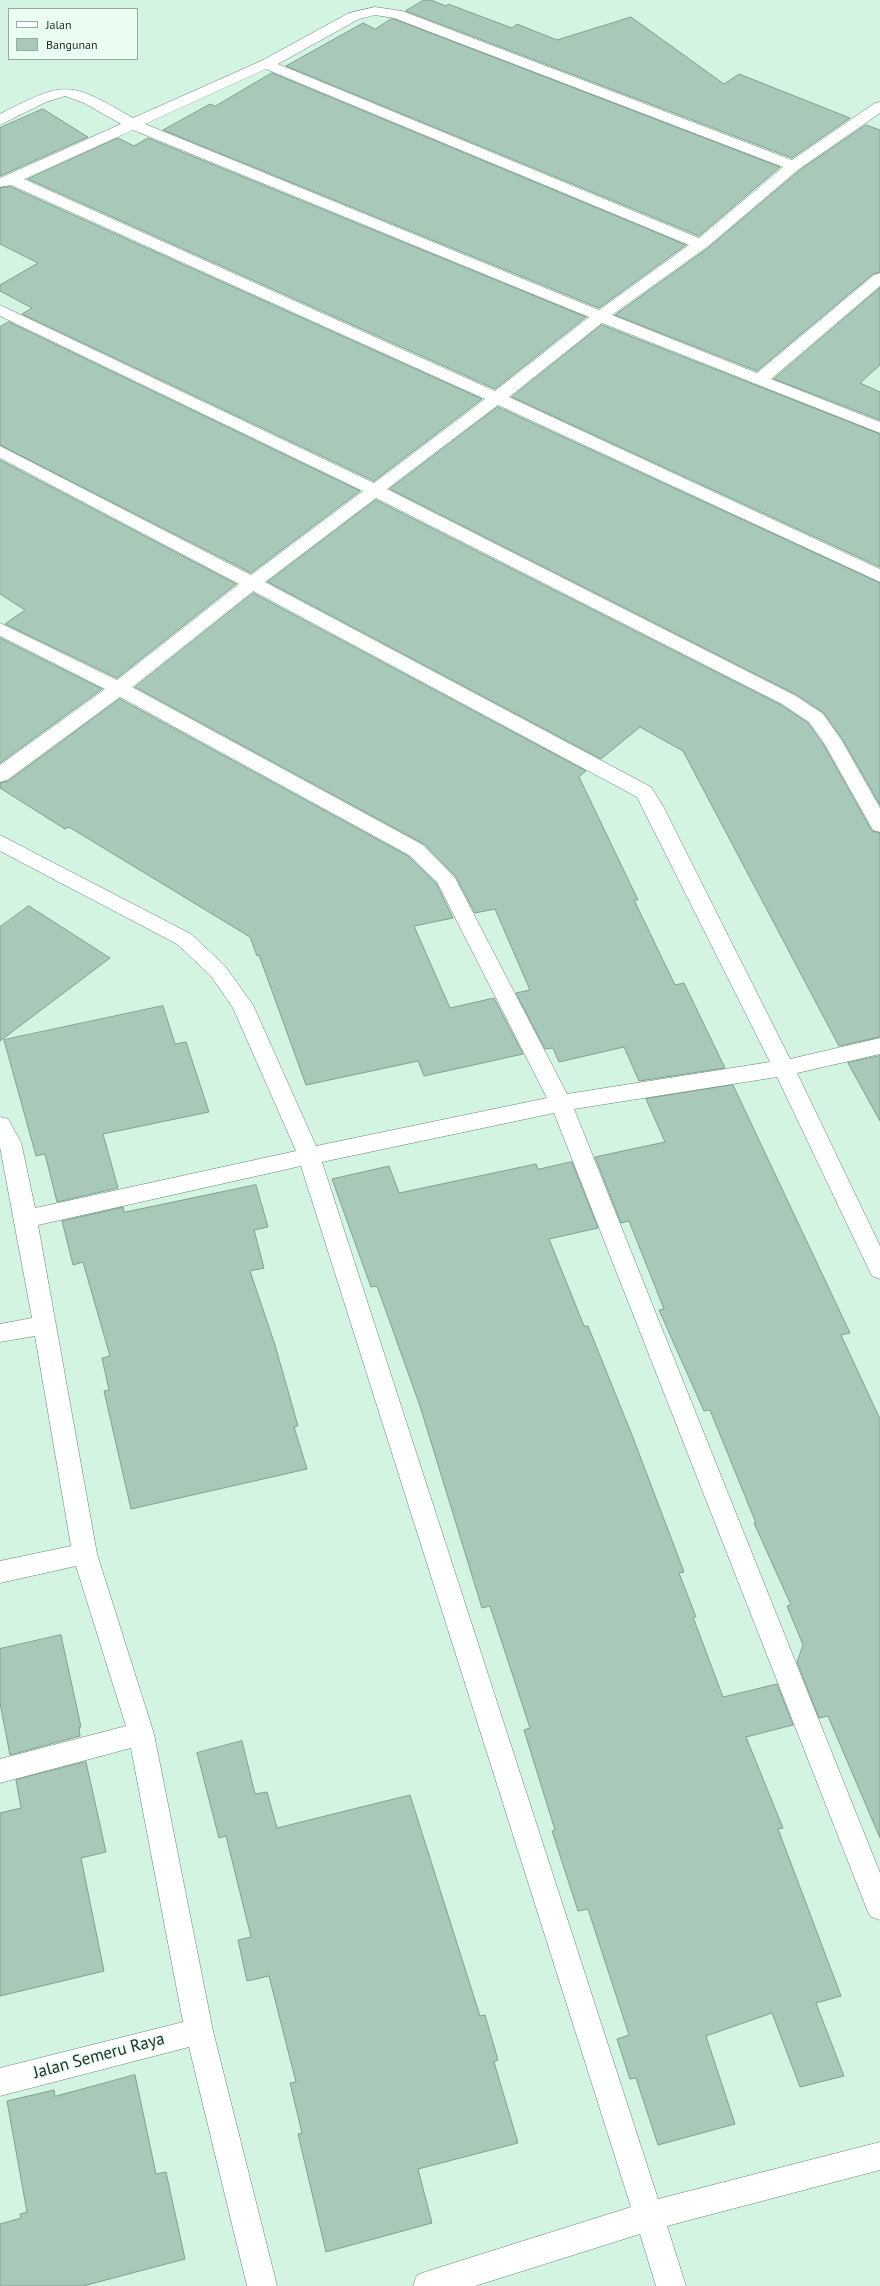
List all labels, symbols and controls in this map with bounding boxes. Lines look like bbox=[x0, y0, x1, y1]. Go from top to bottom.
legend bbox=[8, 8, 138, 60]
text: Jalan bbox=[46, 17, 71, 32]
text: Bangunan bbox=[46, 37, 98, 52]
street label: Jalan Semeru Raya bbox=[31, 2029, 167, 2083]

